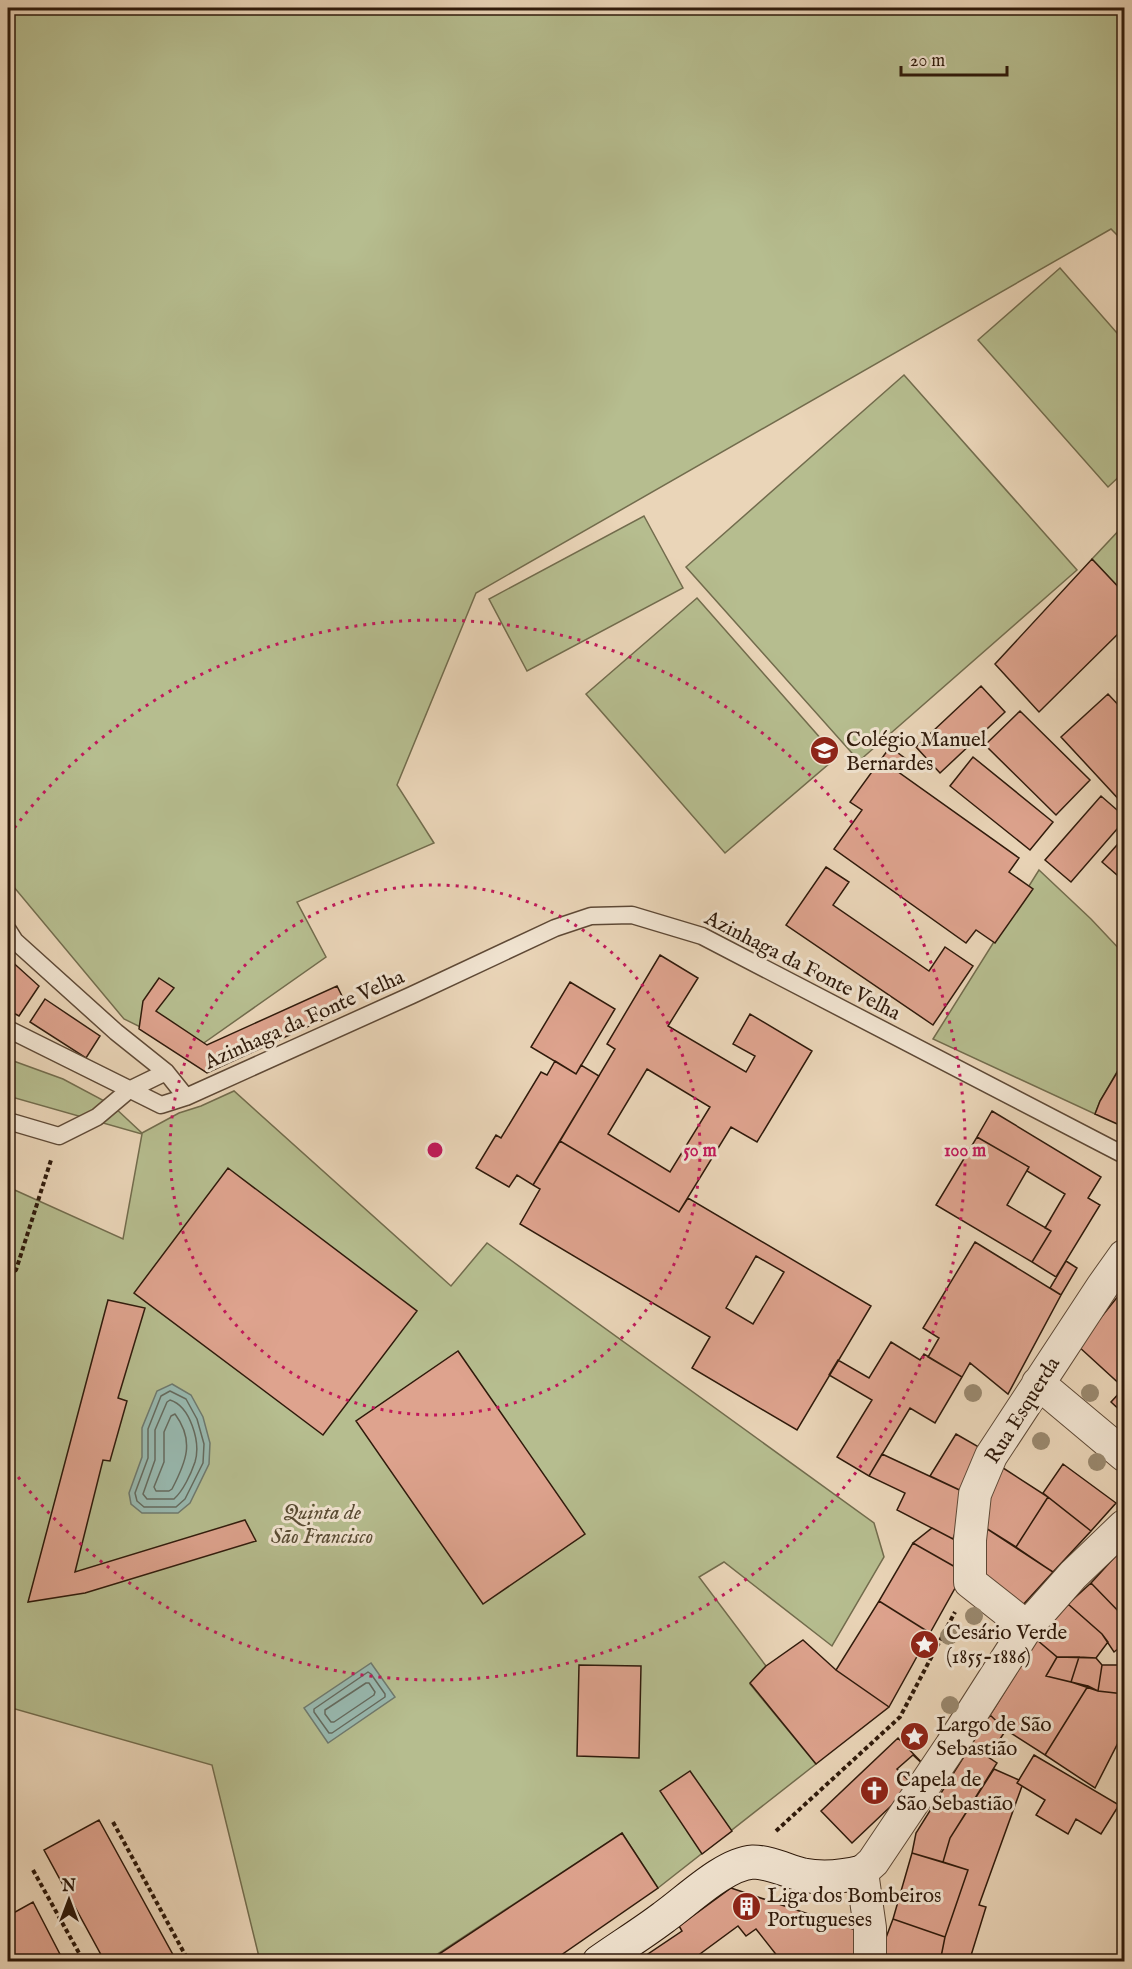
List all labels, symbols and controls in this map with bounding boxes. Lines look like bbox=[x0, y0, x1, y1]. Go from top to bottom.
scale bar bbox=[901, 39, 1008, 77]
text: 20 m bbox=[910, 50, 945, 73]
place label: Colégio Manuel Bernardes bbox=[846, 727, 987, 778]
school or university icon: Colégio Manuel Bernardes bbox=[809, 735, 841, 767]
street label: Azinhaga da Fonte Velha bbox=[699, 905, 906, 1028]
street label: Azinhaga da Fonte Velha bbox=[199, 964, 410, 1077]
centre of rings bbox=[425, 1140, 445, 1160]
text: 50 m bbox=[683, 1140, 717, 1163]
text: 100 m bbox=[944, 1140, 986, 1163]
street label: Rua Esquerda bbox=[980, 1351, 1067, 1469]
park label: Quinta de São Francisco bbox=[271, 1500, 373, 1551]
place label: Cesário Verde (1855-1886) bbox=[946, 1620, 1067, 1671]
place icon: Cesário Verde (1855-1886) bbox=[909, 1628, 941, 1660]
place label: Largo de São Sebastião bbox=[936, 1712, 1052, 1763]
place icon: Largo de São Sebastião bbox=[899, 1720, 931, 1752]
place label: Capela de São Sebastião bbox=[896, 1767, 1013, 1818]
church icon: Capela de São Sebastião bbox=[859, 1775, 891, 1807]
north arrow bbox=[39, 1870, 99, 1930]
text: N bbox=[61, 1877, 76, 1897]
place label: Liga dos Bombeiros Portugueses bbox=[767, 1883, 941, 1934]
building icon: Liga dos Bombeiros Portugueses bbox=[730, 1891, 762, 1923]

